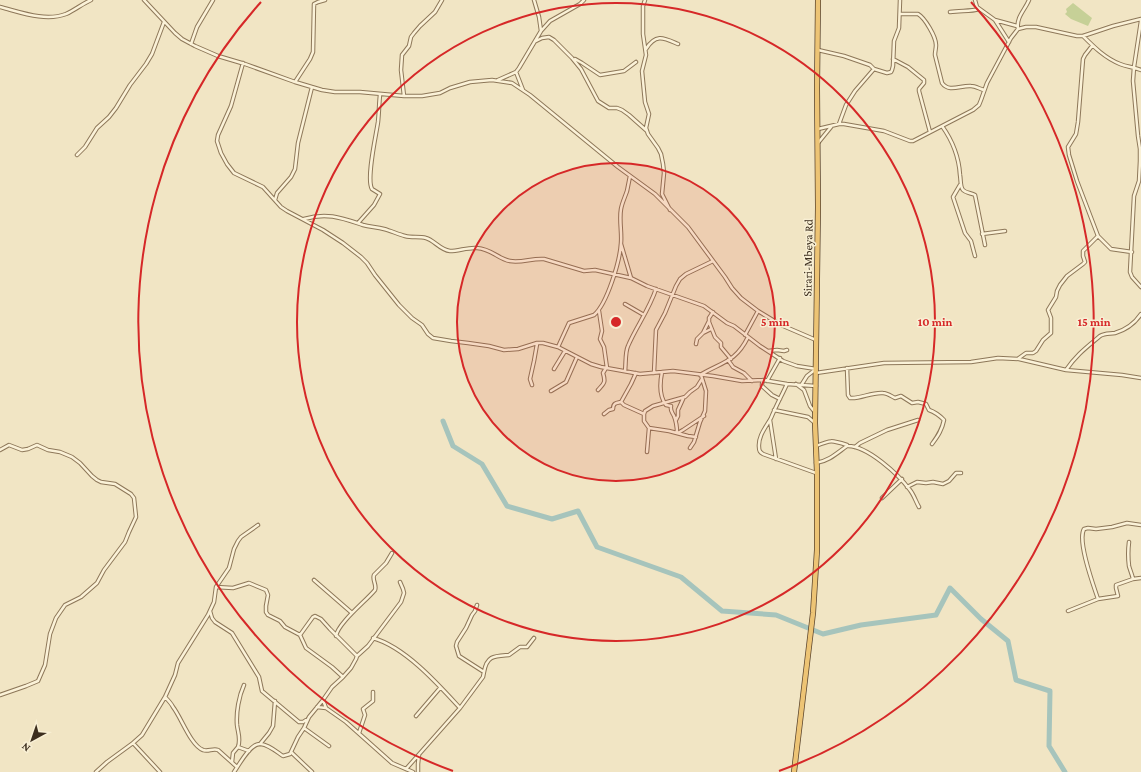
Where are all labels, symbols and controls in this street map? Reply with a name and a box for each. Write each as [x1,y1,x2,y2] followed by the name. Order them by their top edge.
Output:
[800,218,816,297] street label: Sirari-Mbeya Rd
[609,315,623,329] centre of rings
[761,315,789,329] text: 5 min
[918,315,952,329] text: 10 min
[1077,315,1111,329] text: 15 min
[12,720,52,760] north arrow
[18,740,32,755] text: N

